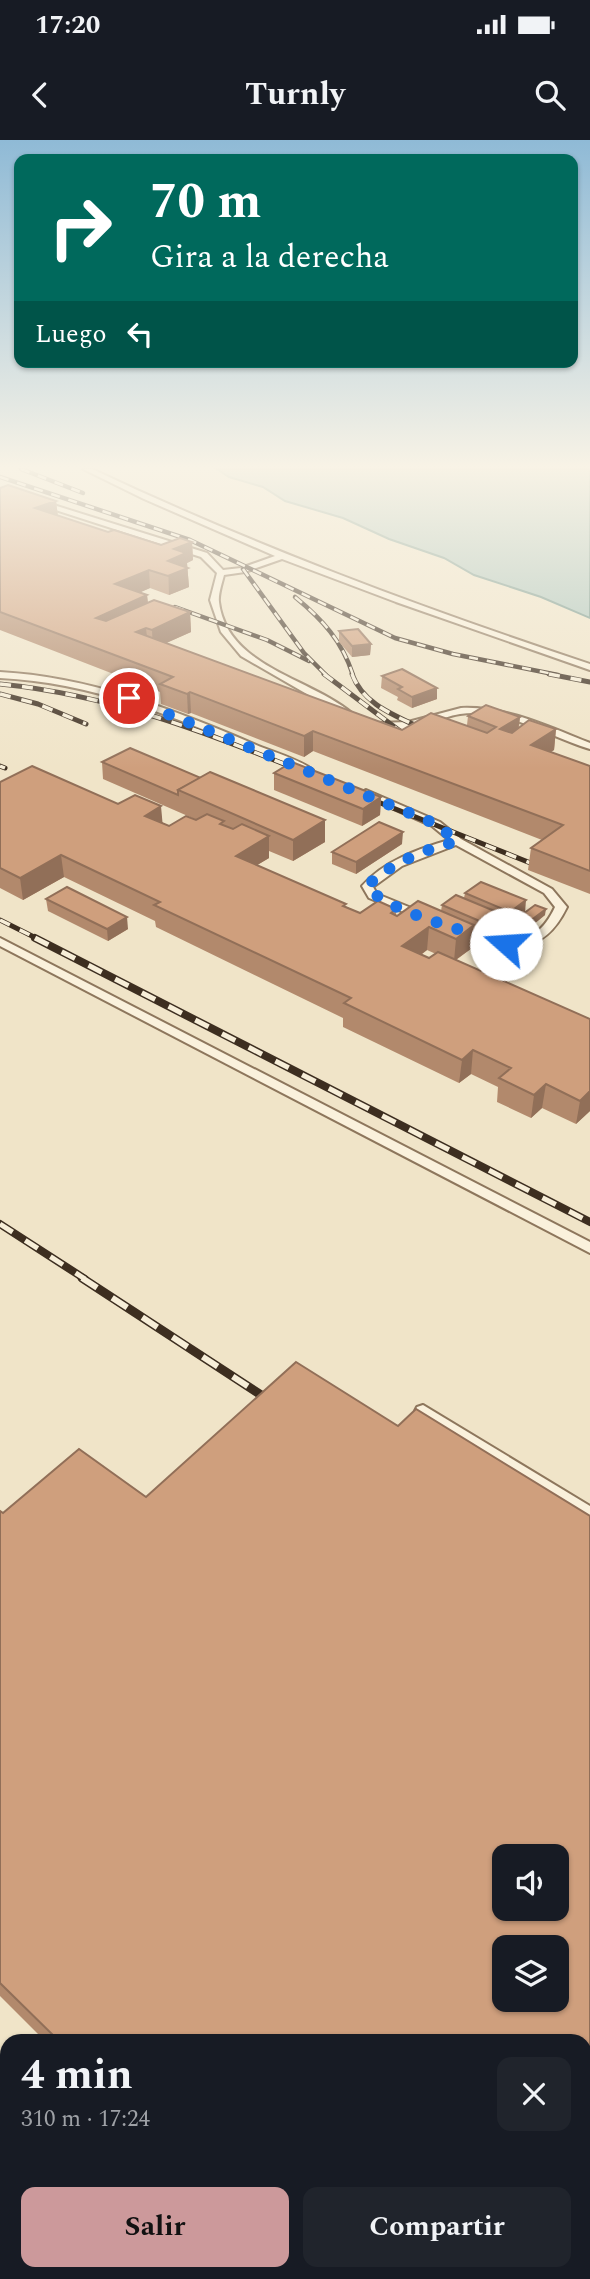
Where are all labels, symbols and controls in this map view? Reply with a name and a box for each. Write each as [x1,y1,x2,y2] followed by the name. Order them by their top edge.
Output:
[35,5,100,45] text: 17:20
[245,70,345,119] text: Turnly
[21,76,59,114] icon: back
[531,76,569,114] icon: search
[150,165,261,240] text: 70 m
[35,182,126,273] icon: right
[150,233,389,282] text: Gira a la derecha
[35,314,107,354] text: Luego
[121,315,159,353] icon: left
[99,668,159,728] pin
[110,679,148,717] icon: arrive
[469,907,543,981] position arrow
[492,1844,569,2012] map controls
[492,1844,569,1921] button: sound
[492,1935,569,2012] button: layers
[21,2044,133,2107] text: 4 min
[497,2057,571,2131] button: close
[21,2102,150,2137] text: 310 m · 17:24
[21,2187,289,2267] button: Salir
[303,2187,571,2267] button: Compartir

